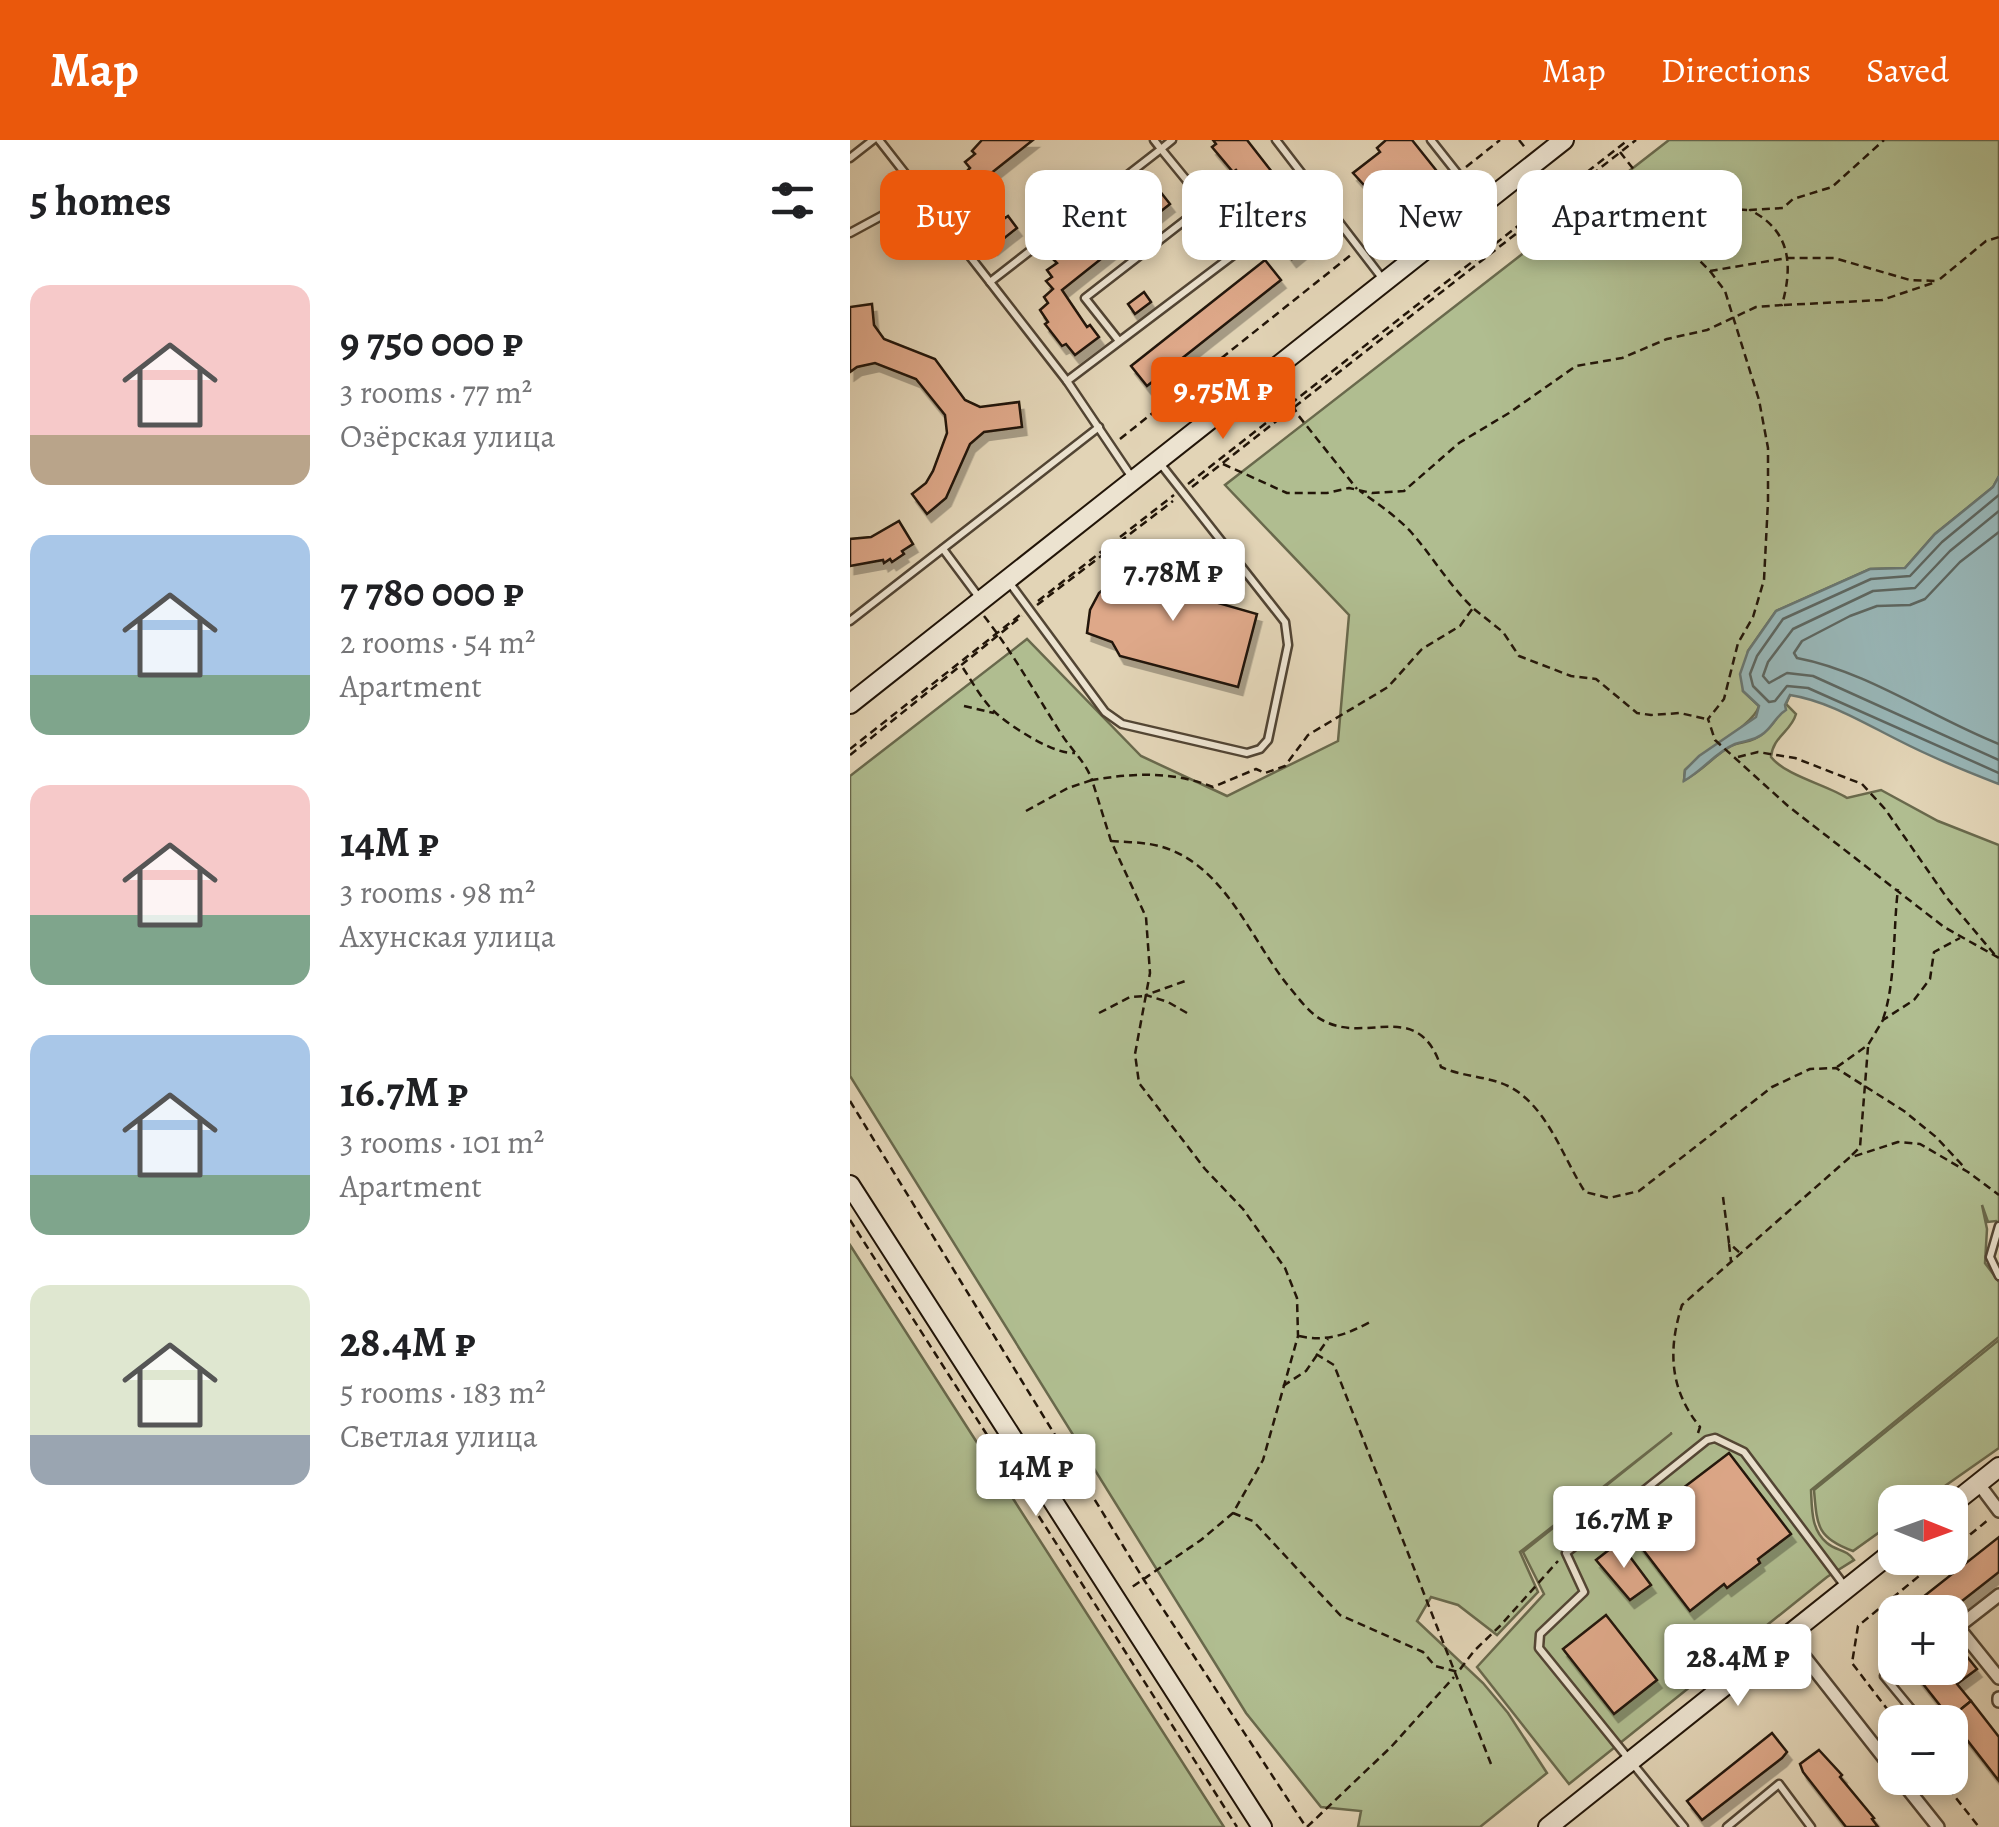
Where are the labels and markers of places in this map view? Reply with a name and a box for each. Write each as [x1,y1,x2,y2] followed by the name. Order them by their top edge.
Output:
[1131,357,1315,442] pin: 9.75M ₽
[1081,539,1265,624] pin: 7.78M ₽
[966,1434,1106,1519] pin: 14M ₽
[1532,1486,1716,1571] pin: 16.7M ₽
[1646,1624,1830,1709] pin: 28.4M ₽

